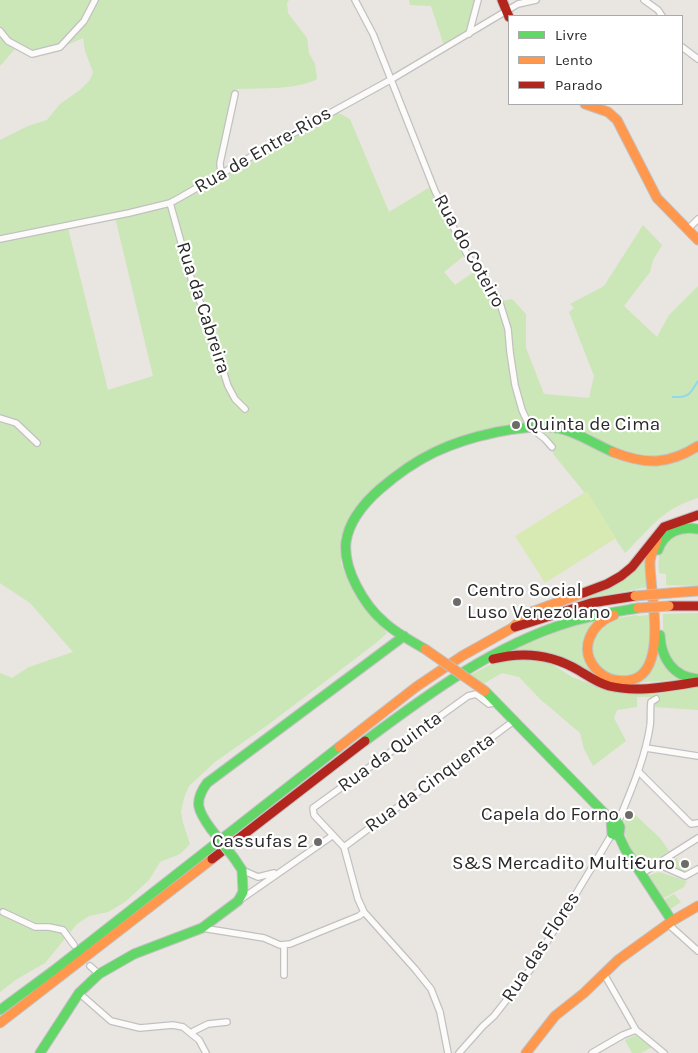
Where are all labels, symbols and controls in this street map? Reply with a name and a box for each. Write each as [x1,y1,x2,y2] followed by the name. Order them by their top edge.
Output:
[508,15,683,105] legend
[555,26,587,44] text: Livre
[555,51,593,69] text: Lento
[555,76,602,94] text: Parado
[191,102,335,198] street label: Rua de Entre-Rios
[428,190,510,312] street label: Rua do Coteiro
[171,239,235,377] street label: Rua da Cabreira
[526,414,660,436] place label: Quinta de Cima
[510,419,522,431] marker: Quinta de Cima
[467,580,610,624] place label: Centro Social Luso Venezolano
[451,596,463,608] marker: Centro Social Luso Venezolano
[334,707,446,797] street label: Rua da Quinta
[361,728,499,838] street label: Rua da Cinquenta
[481,804,619,826] place label: Capela do Forno
[623,809,635,821] marker: Capela do Forno
[212,831,308,853] place label: Cassufas 2
[312,836,324,848] marker: Cassufas 2
[452,853,675,875] place label: S&S Mercadito Multi€uro
[679,858,691,870] marker: S&S Mercadito Multi€uro
[497,888,585,1006] street label: Rua das Flores

